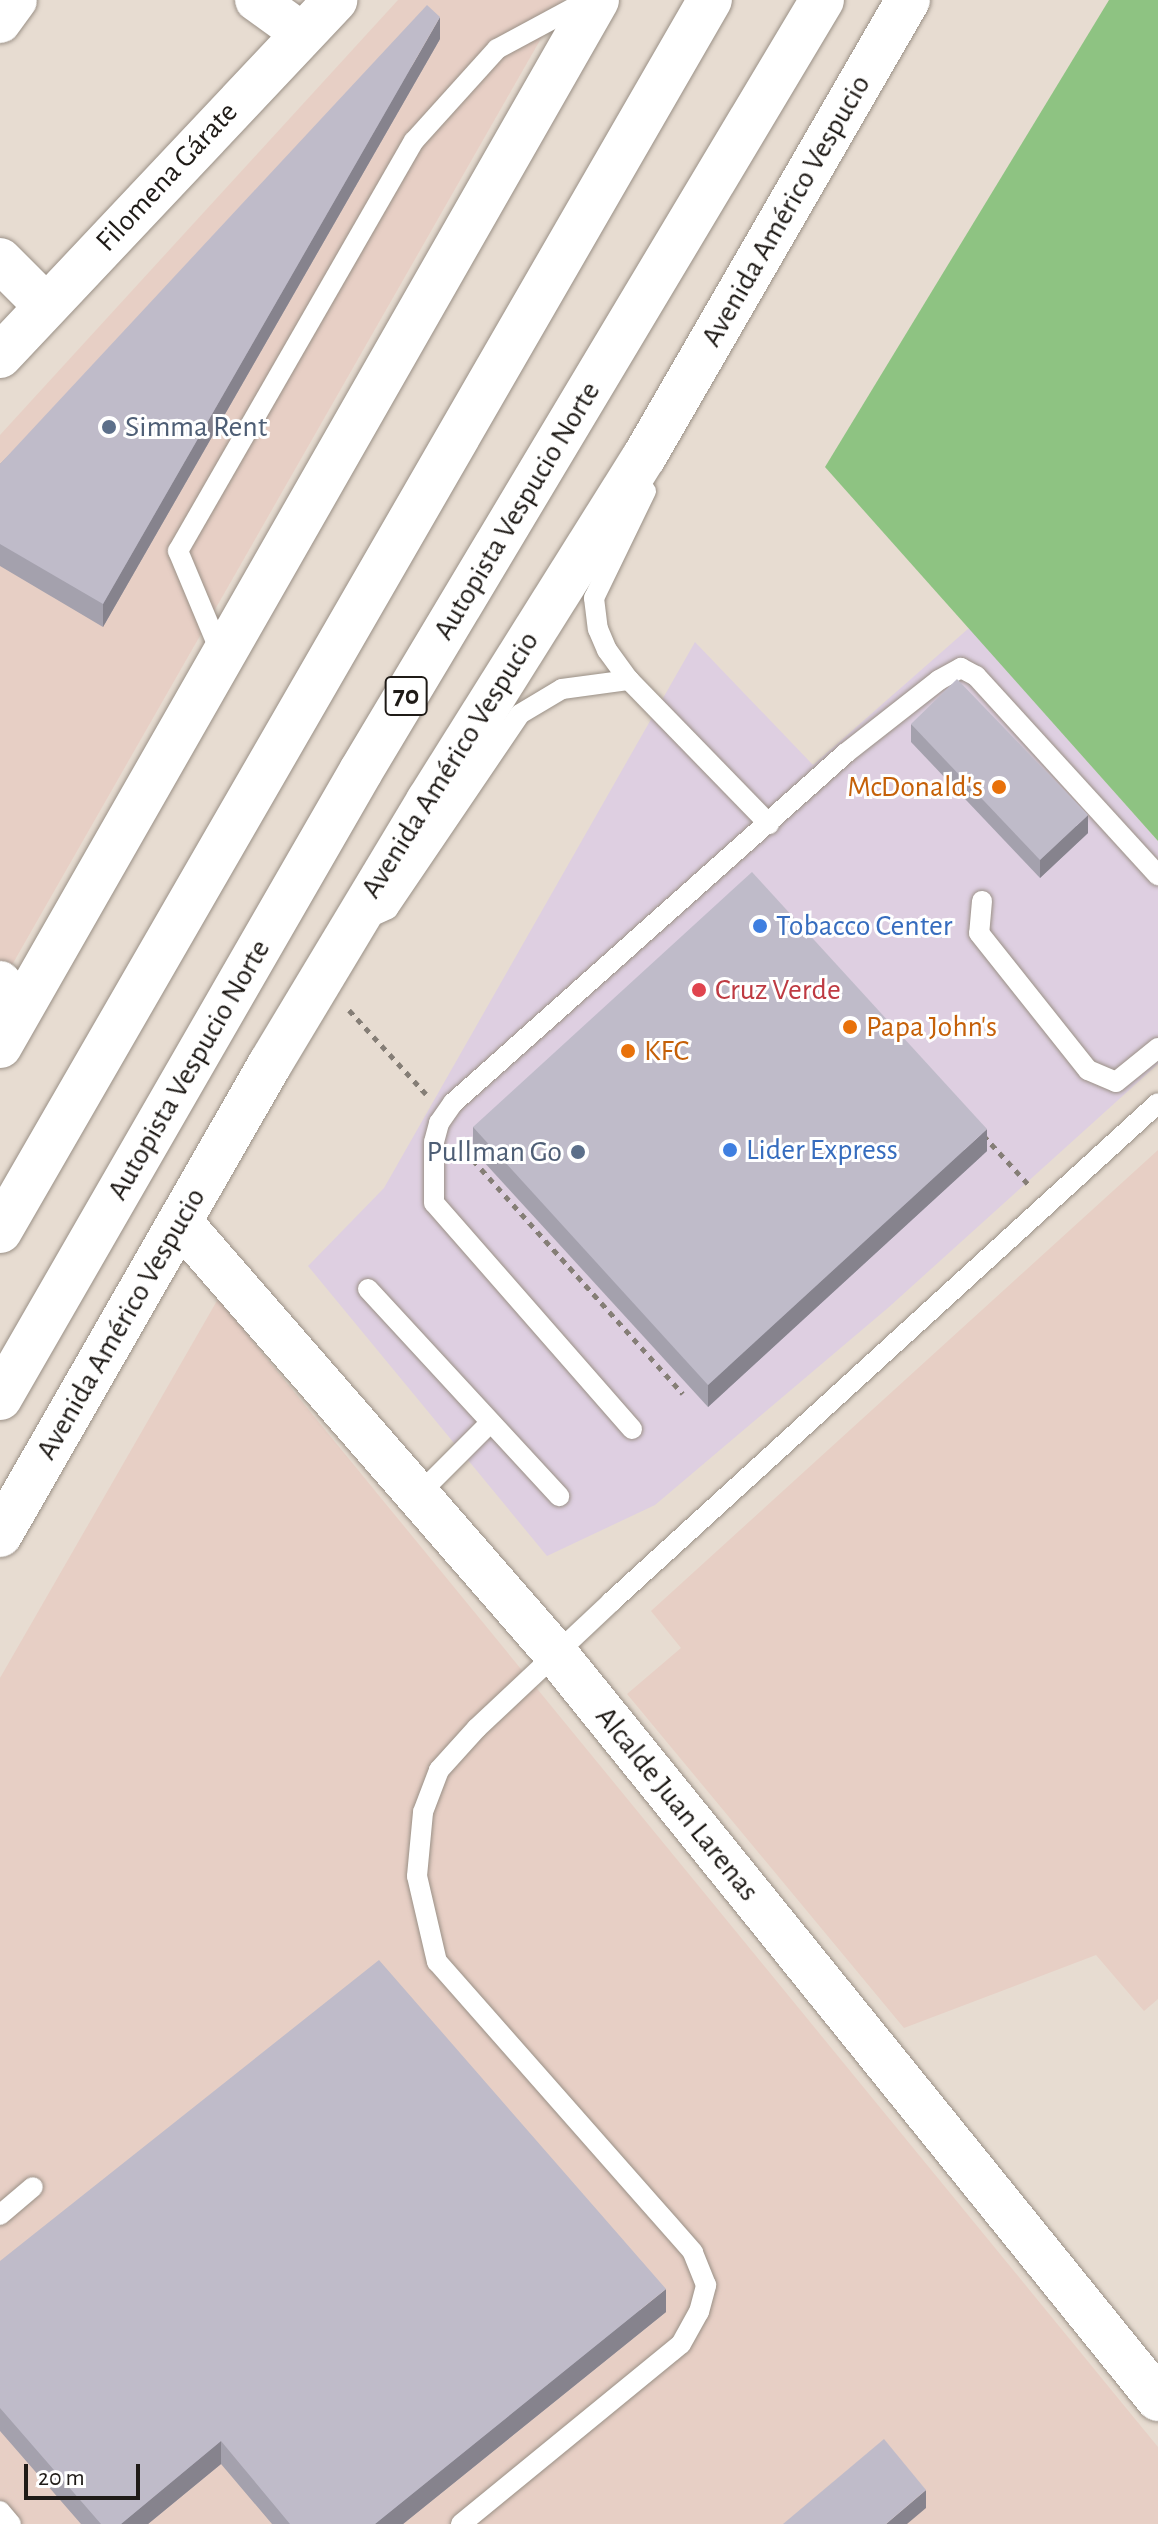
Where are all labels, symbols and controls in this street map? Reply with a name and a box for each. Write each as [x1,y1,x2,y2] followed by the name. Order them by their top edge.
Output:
[694,69,878,353] street label: Avenida Américo Vespucio
[88,95,246,259] street label: Filomena Gárate
[426,376,608,646] street label: Autopista Vespucio Norte
[125,409,267,445] place label: Simma Rent
[100,418,118,436] marker: Simma Rent
[353,625,547,905] street label: Avenida Américo Vespucio
[384,672,428,720] road number: 70
[847,769,983,805] place label: McDonald's
[990,778,1008,796] marker: McDonald's
[776,908,952,944] place label: Tobacco Center
[751,917,769,935] marker: Tobacco Center
[100,933,278,1207] street label: Autopista Vespucio Norte
[715,972,841,1008] place label: Cruz Verde
[690,981,708,999] marker: Cruz Verde
[866,1009,997,1045] place label: Papa John's
[841,1018,859,1036] marker: Papa John's
[644,1033,689,1069] place label: KFC
[619,1042,637,1060] marker: KFC
[746,1132,898,1168] place label: Lider Express
[427,1134,562,1170] place label: Pullman Go
[721,1141,739,1159] marker: Lider Express
[569,1143,587,1161] marker: Pullman Go
[29,1182,213,1466] street label: Avenida Américo Vespucio
[588,1699,766,1909] street label: Alcalde Juan Larenas
[28,2448,144,2498] scale bar
[38,2466,85,2490] text: 20 m

